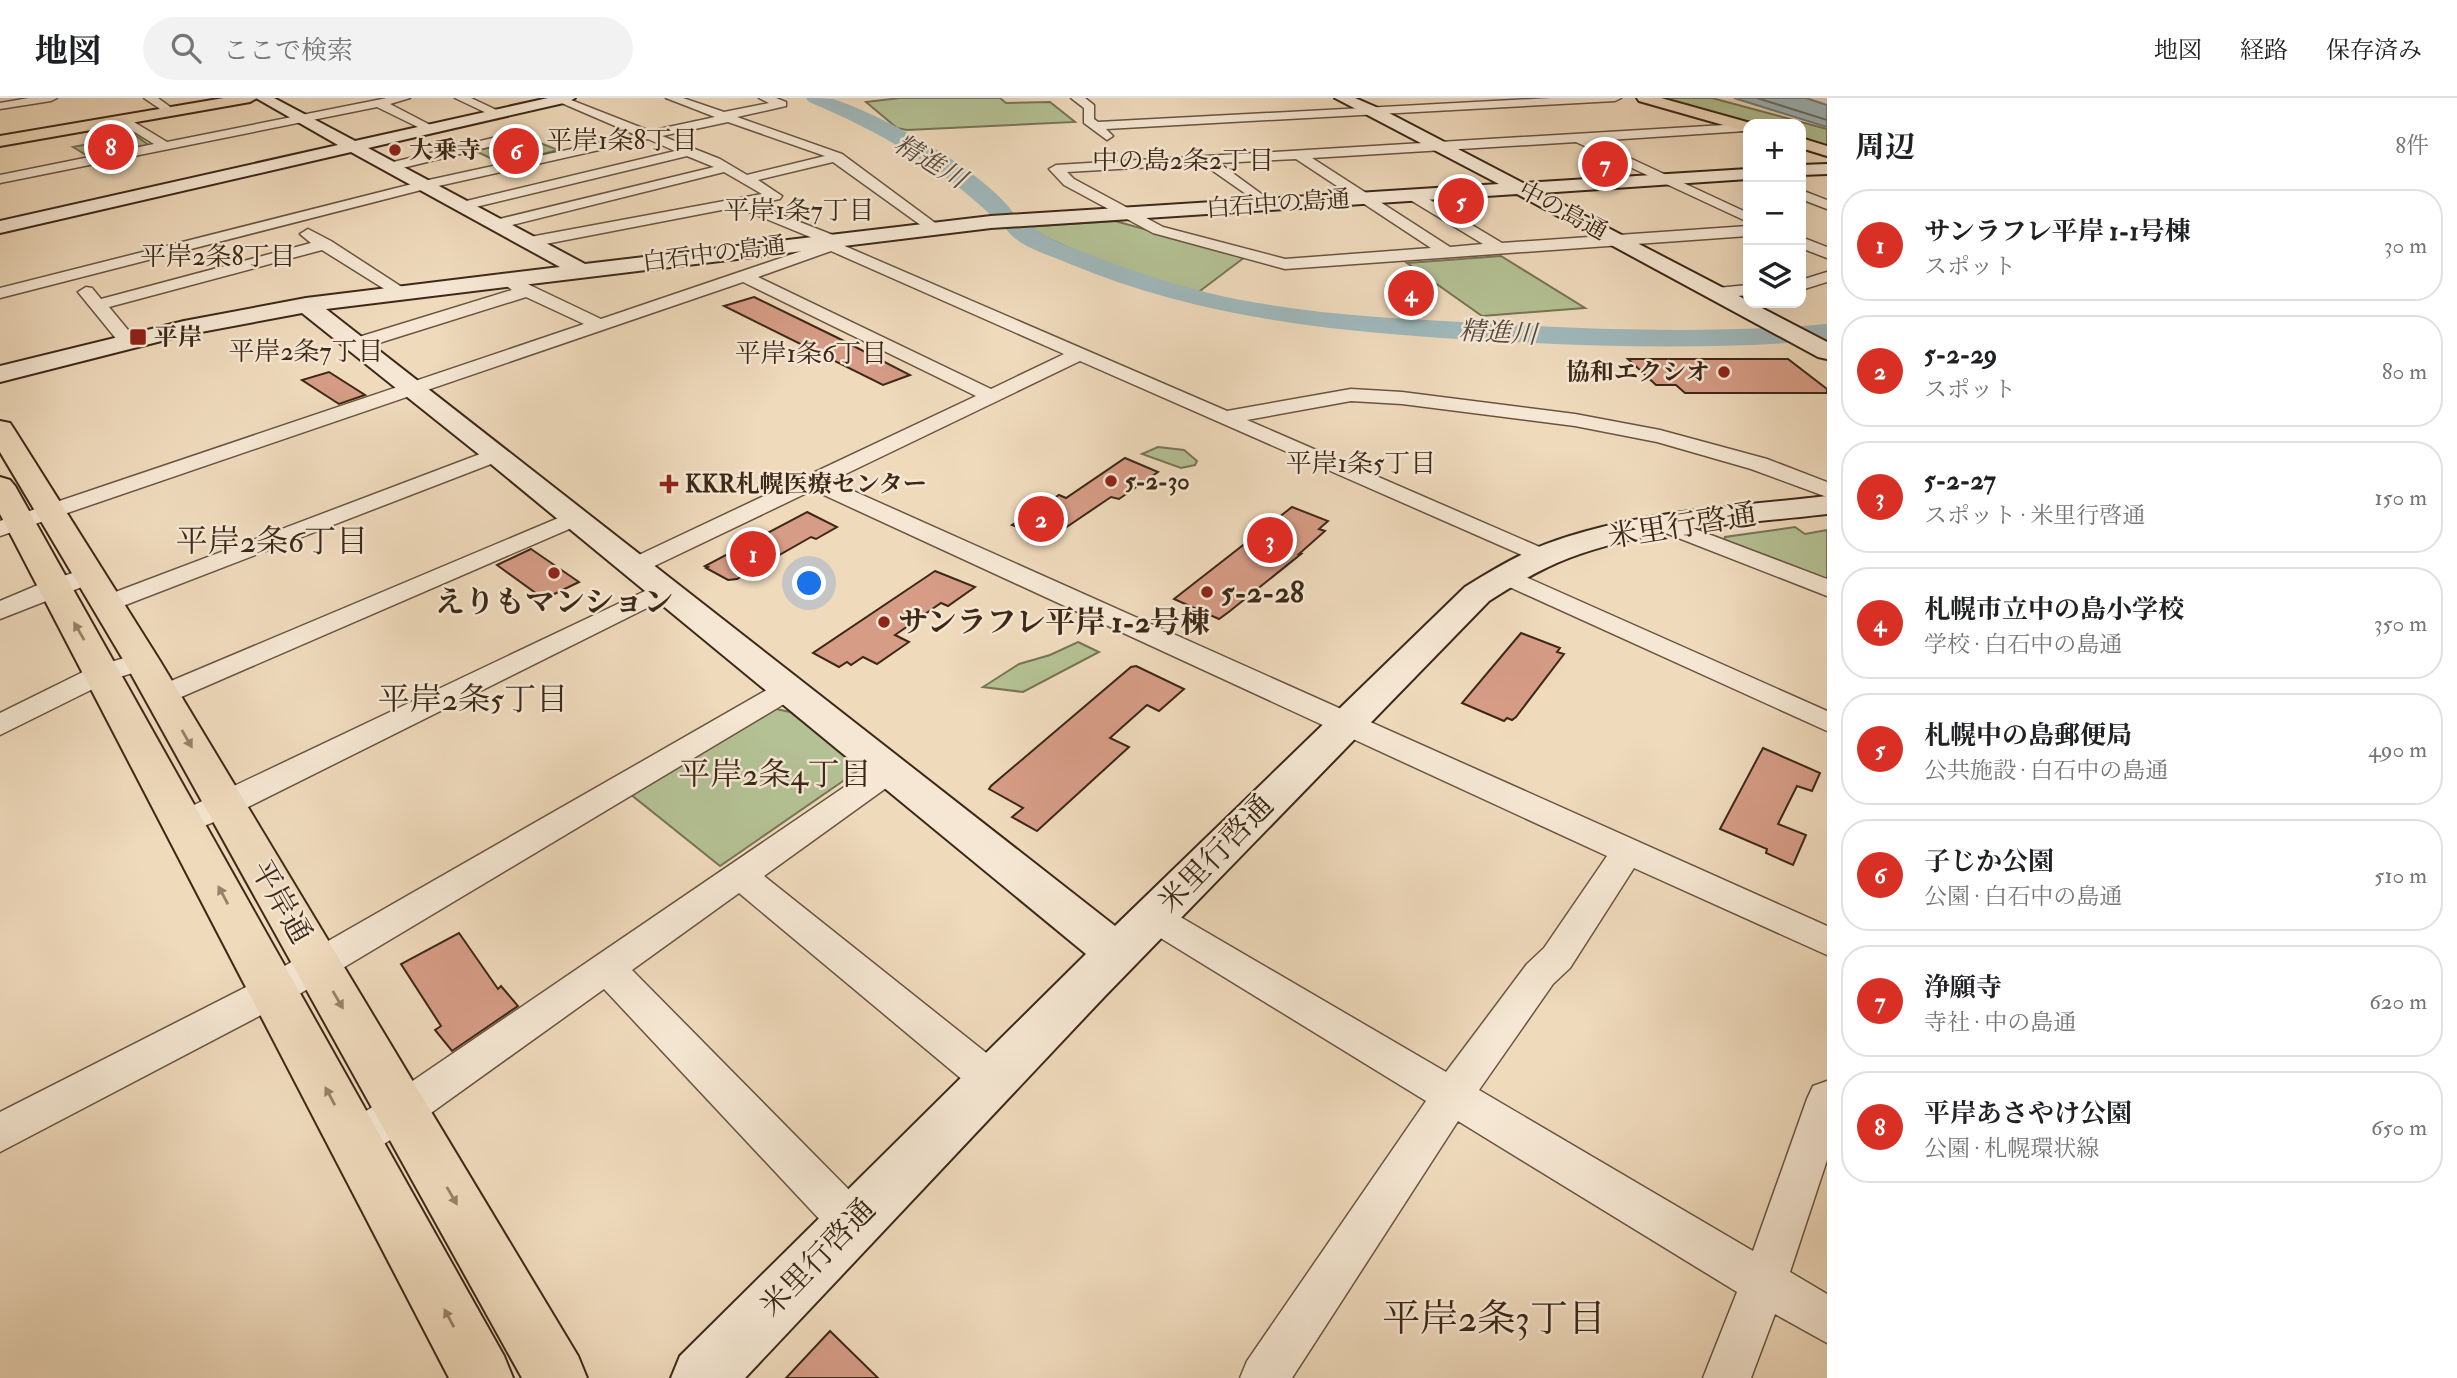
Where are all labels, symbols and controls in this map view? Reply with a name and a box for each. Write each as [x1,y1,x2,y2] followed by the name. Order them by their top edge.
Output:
[143,17,633,80] search box
[167,29,205,67] icon: search
[35,31,101,72] text: 地図
[223,35,353,67] text: ここで検索
[2154,35,2202,66] text: 地図
[2240,35,2288,66] text: 経路
[2326,35,2422,66] text: 保存済み
[1743,119,1806,308] map controls
[1743,119,1806,182] button: +
[88,121,134,173] pin: 8
[493,125,539,177] pin: 6
[546,125,698,157] district label: 平岸1条8丁目
[888,128,974,197] water label: 精進川
[1855,129,1915,166] text: 周辺
[2395,131,2429,160] text: 8件
[409,135,481,166] place label: 大乗寺
[1582,138,1628,190] pin: 7
[387,142,403,158] marker: 大乗寺
[1092,145,1274,177] district label: 中の島2条2丁目
[1438,175,1484,227] pin: 5
[1513,175,1613,247] street label: 中の島通
[1743,182,1806,245] button: −
[1205,184,1351,224] street label: 白石中の島通
[723,195,875,227] district label: 平岸1条7丁目
[1924,216,2191,248] text: サンラフレ平岸 1-1号棟
[641,230,787,278] street label: 白石中の島通
[1876,231,1884,260] text: 1
[2384,231,2427,260] text: 30 m
[140,241,296,273] district label: 平岸2条8丁目
[1743,245,1806,308] button: layers
[1924,252,2016,281] text: スポット
[1388,267,1434,319] pin: 4
[1458,315,1541,351] water label: 精進川
[154,322,202,353] place label: 平岸
[128,327,148,347] marker: 平岸
[228,336,384,368] district label: 平岸2条7丁目
[735,338,887,370] district label: 平岸1条6丁目
[1924,339,1997,371] text: 5-2-29
[1566,357,1710,388] place label: 協和エクシオ
[1874,357,1886,386] text: 2
[2382,357,2427,386] text: 80 m
[1716,364,1732,380] marker: 協和エクシオ
[1924,375,2016,404] text: スポット
[1286,448,1436,480] district label: 平岸1条5丁目
[1924,465,1996,497] text: 5-2-27
[1125,466,1190,497] place label: 5-2-30
[685,469,927,500] place label: KKR札幌医療センター
[1103,473,1119,489] marker: 5-2-30
[659,474,679,494] marker: KKR札幌医療センター
[1876,483,1884,512] text: 3
[2374,483,2427,512] text: 150 m
[1018,493,1064,545] pin: 2
[1605,496,1759,556] street label: 米里行啓通
[1924,501,2145,530] text: スポット · 米里行啓通
[1247,514,1293,566] pin: 3
[176,522,368,562] district label: 平岸2条6丁目
[730,528,776,580] pin: 1
[546,565,562,581] marker: えりもマンション
[792,566,826,600] your location
[1221,574,1304,611] place label: 5-2-28
[435,584,673,621] place label: えりもマンション
[1199,584,1215,600] marker: 5-2-28
[1924,594,2184,626] text: 札幌市立中の島小学校
[898,604,1210,641] place label: サンラフレ平岸 1-2号棟
[1874,609,1886,638] text: 4
[2374,609,2427,638] text: 350 m
[876,614,892,630] marker: サンラフレ平岸 1-2号棟
[73,621,85,641] one-way arrow
[1924,630,2122,659] text: 学校 · 白石中の島通
[378,680,568,720] district label: 平岸2条5丁目
[1924,720,2132,752] text: 札幌中の島郵便局
[181,730,193,749] one-way arrow
[1875,735,1885,764] text: 5
[2368,735,2427,764] text: 490 m
[678,755,872,795] district label: 平岸2条4丁目
[1924,756,2168,785] text: 公共施設 · 白石中の島通
[1151,787,1281,921] street label: 米里行啓通
[1924,846,2054,878] text: 子じか公園
[242,854,320,950] street label: 平岸通
[1874,861,1886,890] text: 6
[2374,861,2427,890] text: 510 m
[1924,882,2122,911] text: 公園 · 白石中の島通
[217,886,229,905] one-way arrow
[1924,972,2002,1004] text: 浄願寺
[1875,987,1885,1016] text: 7
[2369,987,2427,1016] text: 620 m
[332,990,345,1009] one-way arrow
[1924,1008,2076,1037] text: 寺社 · 中の島通
[324,1086,336,1106] one-way arrow
[1924,1098,2132,1130] text: 平岸あさやけ公園
[1875,1113,1885,1142] text: 8
[2371,1113,2427,1142] text: 650 m
[1924,1134,2099,1163] text: 公園 · 札幌環状線
[446,1187,458,1206] one-way arrow
[753,1191,883,1325] street label: 米里行啓通
[1382,1295,1606,1343] district label: 平岸2条3丁目
[444,1308,455,1328] one-way arrow

